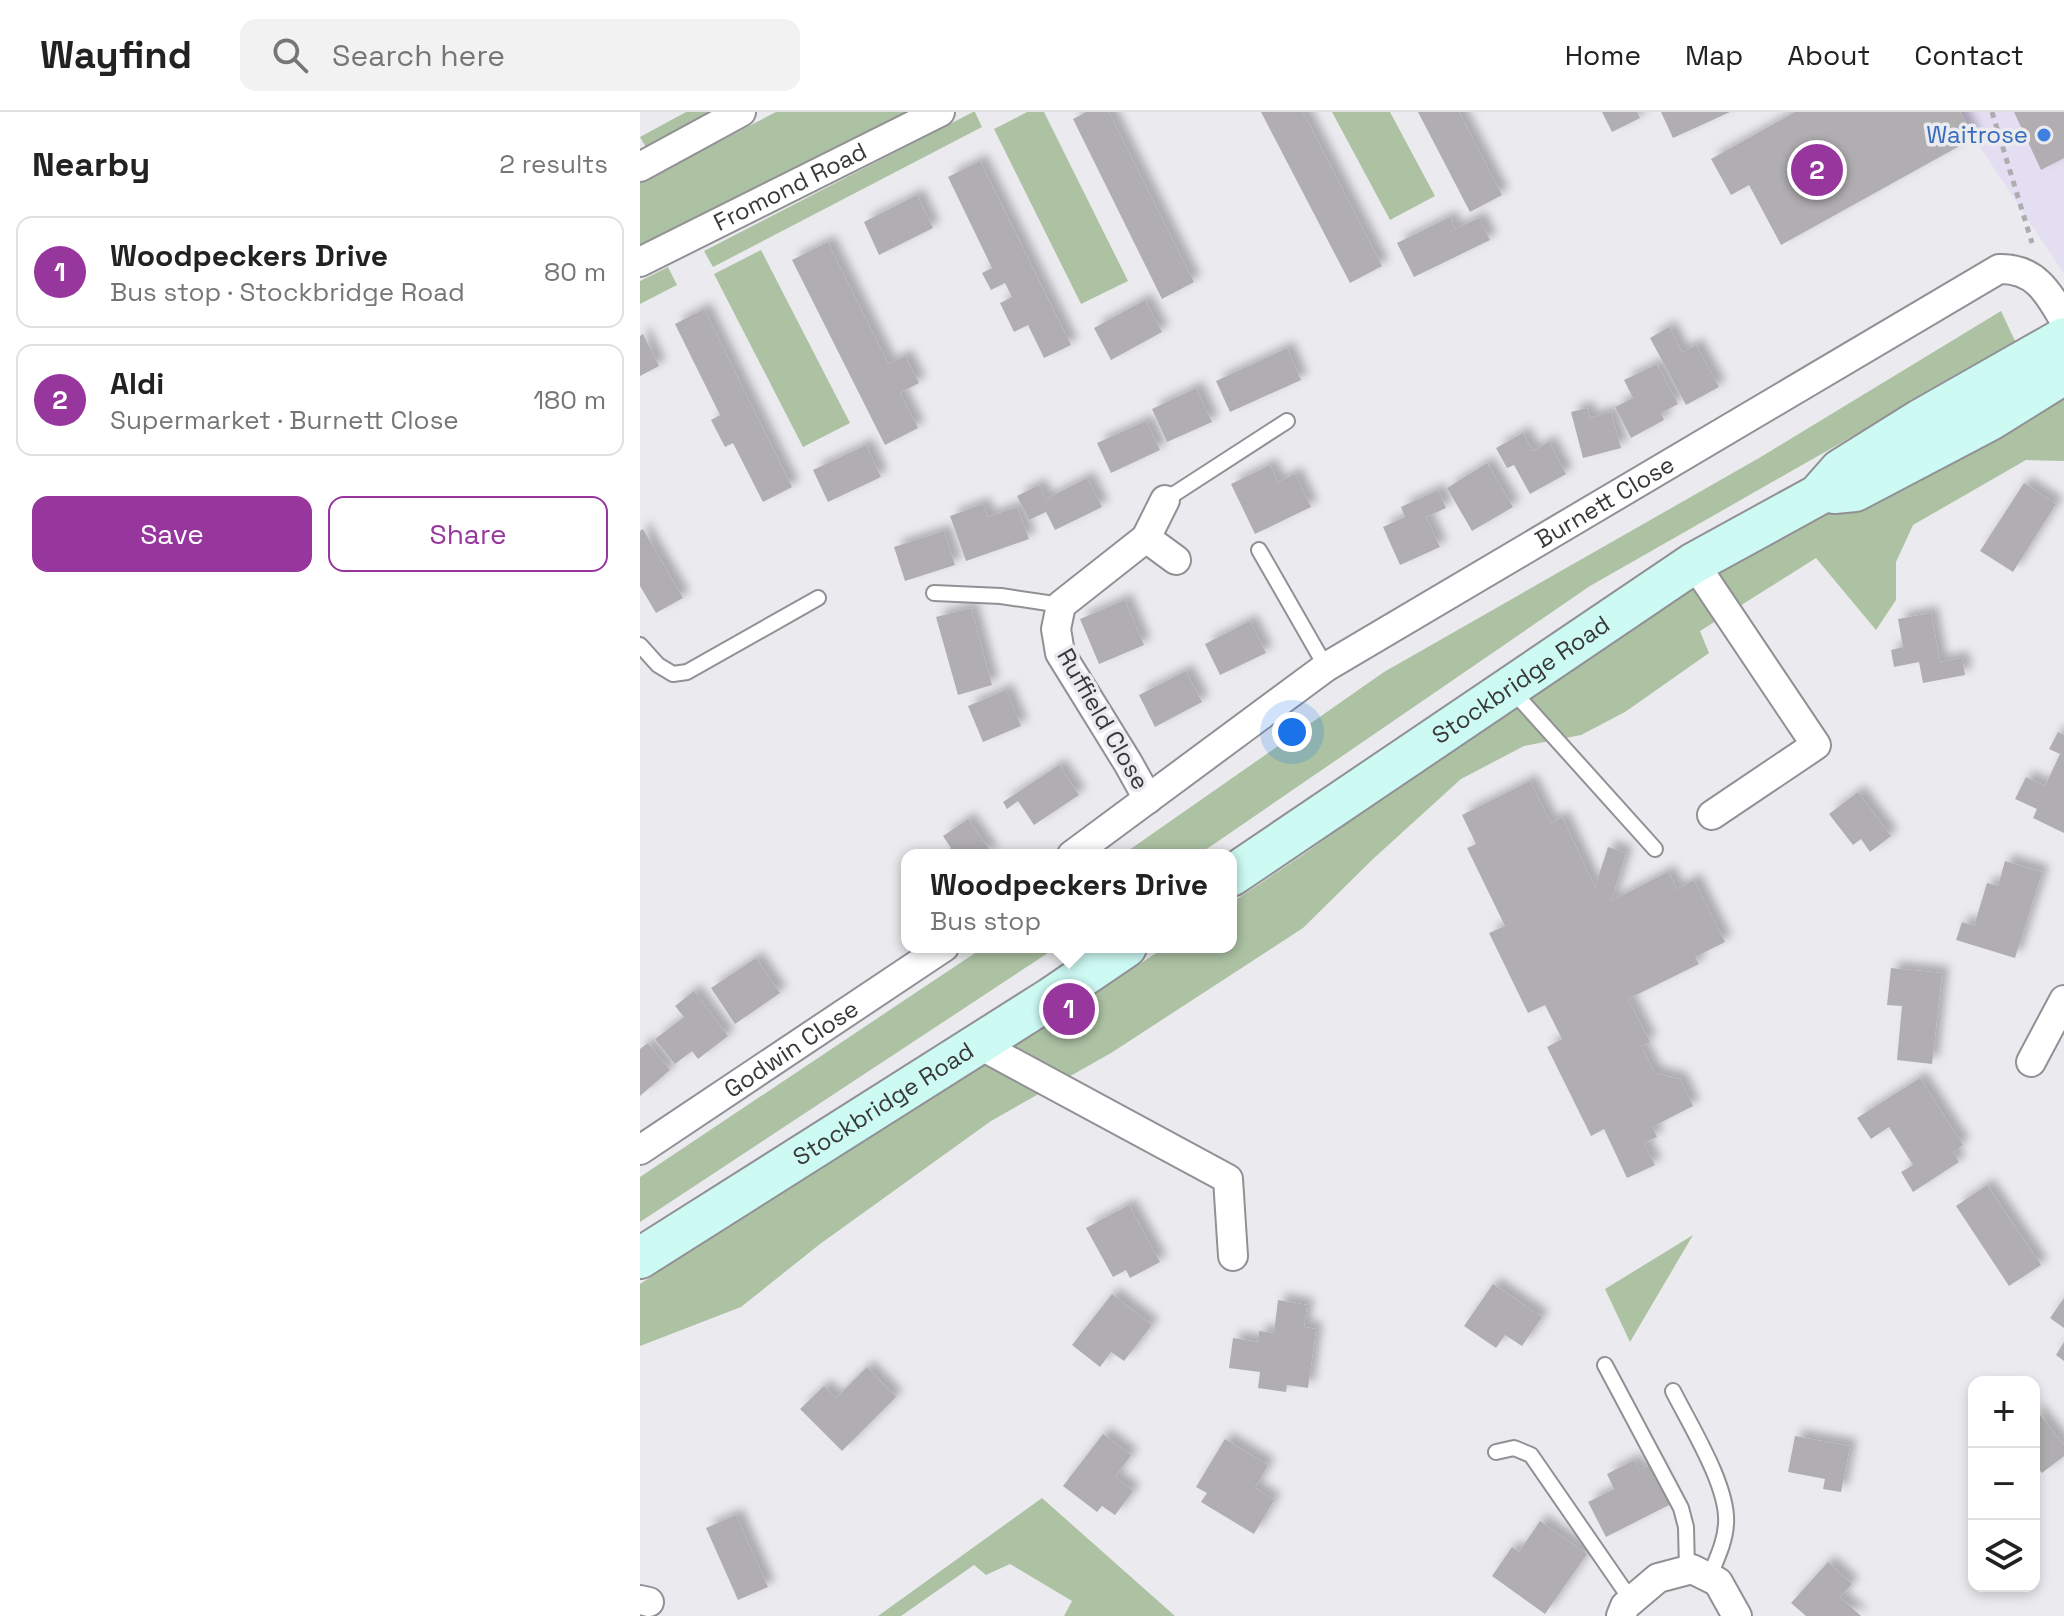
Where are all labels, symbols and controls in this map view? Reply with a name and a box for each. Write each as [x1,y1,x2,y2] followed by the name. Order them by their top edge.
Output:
[240,19,800,91] search box
[40,31,192,79] text: Wayfind
[268,33,312,77] icon: search
[332,36,505,75] text: Search here
[1565,37,1641,73] text: Home
[1685,37,1743,73] text: Map
[1787,37,1870,73] text: About
[1914,37,2024,73] text: Contact
[1926,119,2028,150] place label: Waitrose
[2035,126,2053,144] marker: Waitrose
[708,135,872,238] street label: Fromond Road
[1791,140,1843,200] pin: 2
[32,143,150,186] text: Nearby
[499,147,608,181] text: 2 results
[110,236,388,275] text: Woodpeckers Drive
[54,255,66,289] text: 1
[544,255,606,289] text: 80 m
[110,275,465,309] text: Bus stop · Stockbridge Road
[110,364,164,403] text: Aldi
[52,383,68,417] text: 2
[533,383,606,417] text: 180 m
[110,403,459,437] text: Supermarket · Burnett Close
[1529,448,1680,555] street label: Burnett Close
[32,496,312,572] button: Save
[328,496,608,572] button: Share
[1426,608,1616,751] street label: Stockbridge Road
[1050,643,1156,795] street label: Ruffield Close
[1272,712,1312,752] your location
[901,849,1237,953] popup
[930,865,1208,904] text: Woodpeckers Drive
[930,904,1041,938] text: Bus stop
[1043,979,1095,1039] pin: 1
[718,993,864,1104] street label: Godwin Close
[787,1035,979,1172] street label: Stockbridge Road
[1968,1376,2040,1592] map controls
[1968,1376,2040,1448] button: +
[1968,1448,2040,1520] button: −
[1968,1520,2040,1592] button: layers

